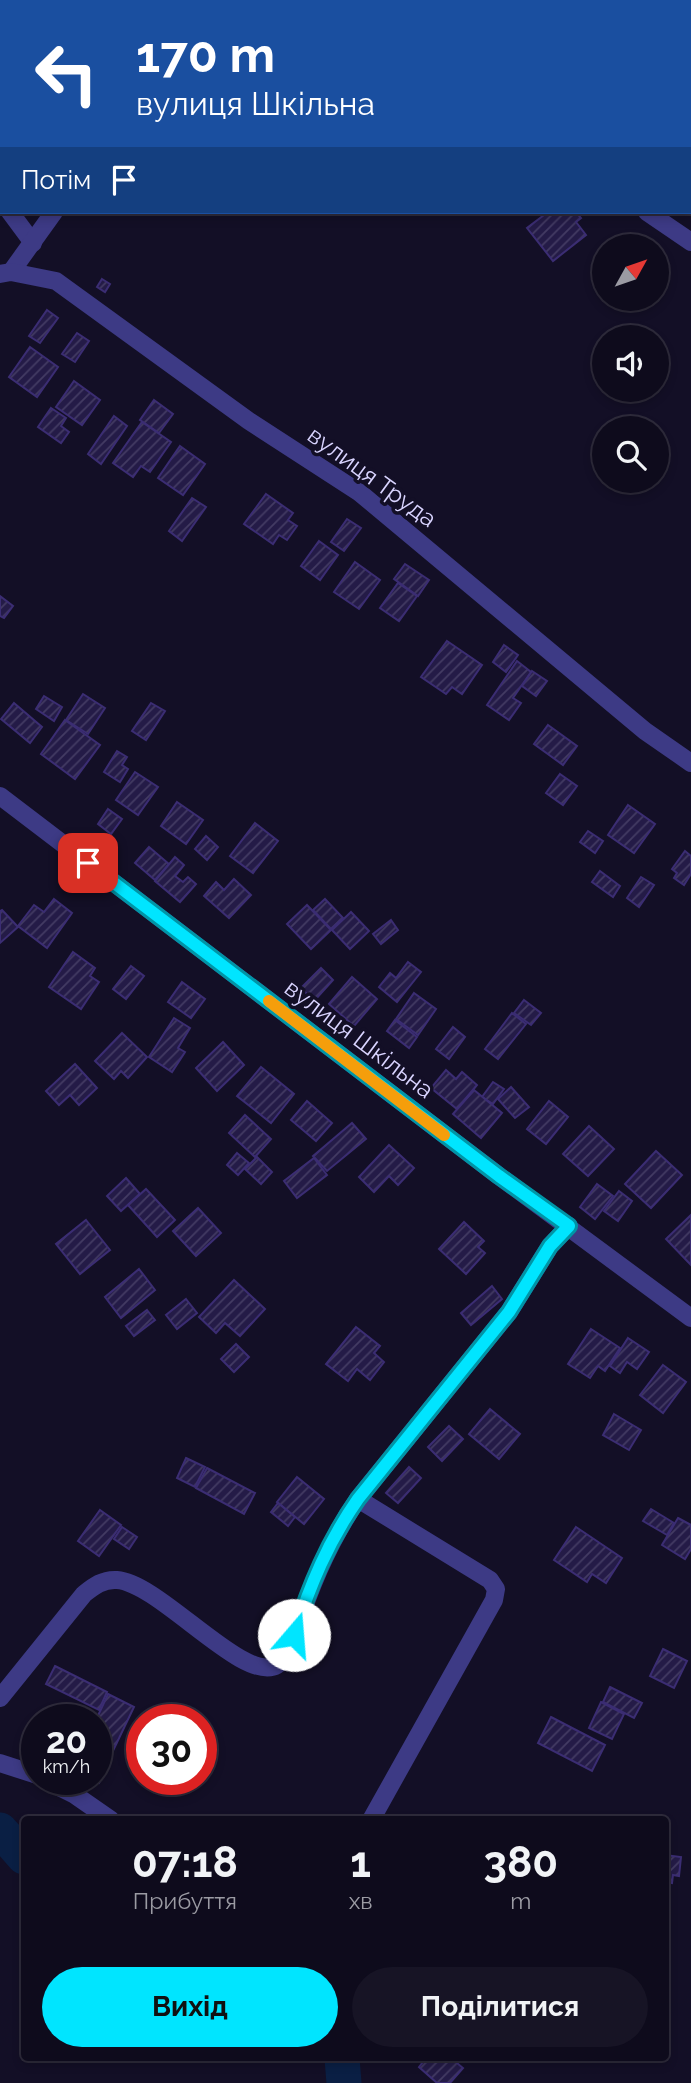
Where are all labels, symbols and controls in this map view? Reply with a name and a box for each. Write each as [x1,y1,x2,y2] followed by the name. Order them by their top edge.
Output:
[136,26,275,83] text: 170 m
[21,28,112,119] icon: left
[136,85,375,122] text: вулиця Шкільна
[105,161,143,199] icon: arrive
[21,165,91,195] text: Потім
[592,234,668,312] north arrow
[592,234,669,493] map controls
[592,325,669,402] button: sound
[592,416,669,493] button: search
[302,420,442,533] street label: вулиця Труда
[58,833,118,893] pin
[69,844,107,882] icon: arrive
[279,973,440,1104] street label: вулиця Шкільна
[257,1598,331,1672] position arrow
[126,1704,217,1795] speed limit sign: 30
[46,1720,87,1761] text: 20
[43,1756,90,1777] text: km/h
[132,1838,238,1887] text: 07:18
[350,1838,371,1887] text: 1
[483,1838,558,1887] text: 380
[133,1887,237,1914] text: Прибуття
[349,1887,373,1914] text: хв
[510,1887,531,1914] text: m
[42,1967,338,2047] button: Вихід
[352,1967,648,2047] button: Поділитися

